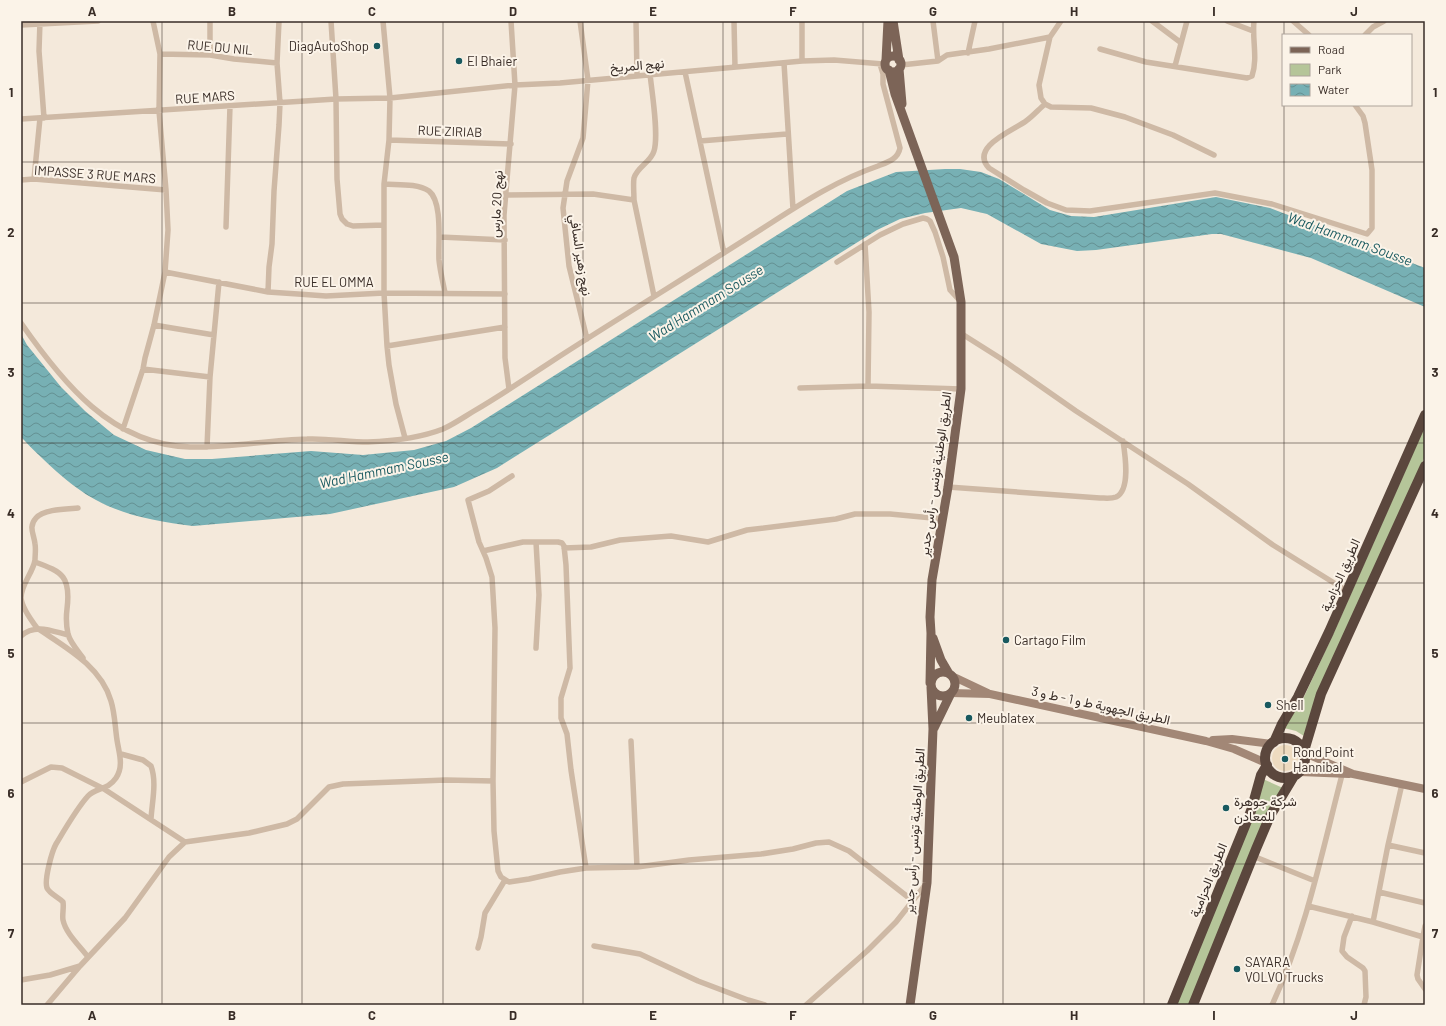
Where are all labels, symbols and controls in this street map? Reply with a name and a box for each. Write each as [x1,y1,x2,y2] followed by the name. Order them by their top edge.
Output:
[88,3,97,19] text: A
[228,3,236,19] text: B
[368,3,376,19] text: C
[509,3,517,19] text: D
[649,3,657,19] text: E
[789,3,797,19] text: F
[929,3,937,19] text: G
[1070,3,1078,19] text: H
[1212,3,1216,19] text: I
[1350,3,1358,19] text: J
[1282,34,1412,106] legend
[187,36,253,58] street label: RUE DU NIL
[289,38,369,54] place label: DiagAutoShop
[372,41,382,51] marker: DiagAutoShop
[1318,42,1345,56] text: Road
[467,53,518,69] place label: El Bhaier
[609,55,665,77] street label: نهج المريخ
[454,56,464,66] marker: El Bhaier
[1318,62,1342,76] text: Park
[1318,82,1350,96] text: Water
[9,84,13,100] text: 1
[1433,84,1437,100] text: 1
[175,87,235,107] street label: RUE MARS
[417,122,483,140] street label: RUE ZIRIAB
[34,162,156,186] street label: IMPASSE 3 RUE MARS
[486,169,508,238] street label: نهج 20 مارس
[1285,208,1415,269] water label: Wad Hammam Sousse
[564,213,595,298] street label: نهج زهير السافي
[7,224,15,240] text: 2
[1431,224,1439,240] text: 2
[645,260,766,345] water label: Wad Hammam Sousse
[294,274,374,290] street label: RUE EL OMMA
[7,364,15,380] text: 3
[1431,364,1439,380] text: 3
[915,391,955,559] street label: الطريق الوطنية تونس - رأس جدير
[318,448,450,492] water label: Wad Hammam Sousse
[7,505,15,521] text: 4
[1431,505,1439,521] text: 4
[1317,536,1364,614] street label: الطريق الحزامية
[1014,632,1086,648] place label: Cartago Film
[1001,635,1011,645] marker: Cartago Film
[7,645,15,661] text: 5
[1431,645,1439,661] text: 5
[1030,682,1172,728] street label: الطريق الجهوية ط و 1 - ط و 3
[1276,697,1303,713] place label: Shell
[1263,700,1273,710] marker: Shell
[977,710,1034,726] place label: Meublatex
[964,713,974,723] marker: Meublatex
[1293,744,1354,775] place label: Rond Point Hannibal
[900,748,929,916] street label: الطريق الوطنية تونس - رأس جدير
[1280,754,1290,764] marker: Rond Point Hannibal
[8,785,15,801] text: 6
[1432,785,1439,801] text: 6
[1234,793,1297,825] place label: شركة جوهرة للمعادن
[1221,803,1231,813] marker: شركة جوهرة للمعادن
[1186,841,1231,920] street label: الطريق الحزامية
[8,925,15,941] text: 7
[1432,925,1439,941] text: 7
[1245,954,1323,985] place label: SAYARA VOLVO Trucks
[1232,964,1242,974] marker: SAYARA VOLVO Trucks
[88,1007,97,1023] text: A
[228,1007,236,1023] text: B
[368,1007,376,1023] text: C
[509,1007,517,1023] text: D
[649,1007,657,1023] text: E
[789,1007,797,1023] text: F
[929,1007,937,1023] text: G
[1070,1007,1078,1023] text: H
[1212,1007,1216,1023] text: I
[1350,1007,1358,1023] text: J

